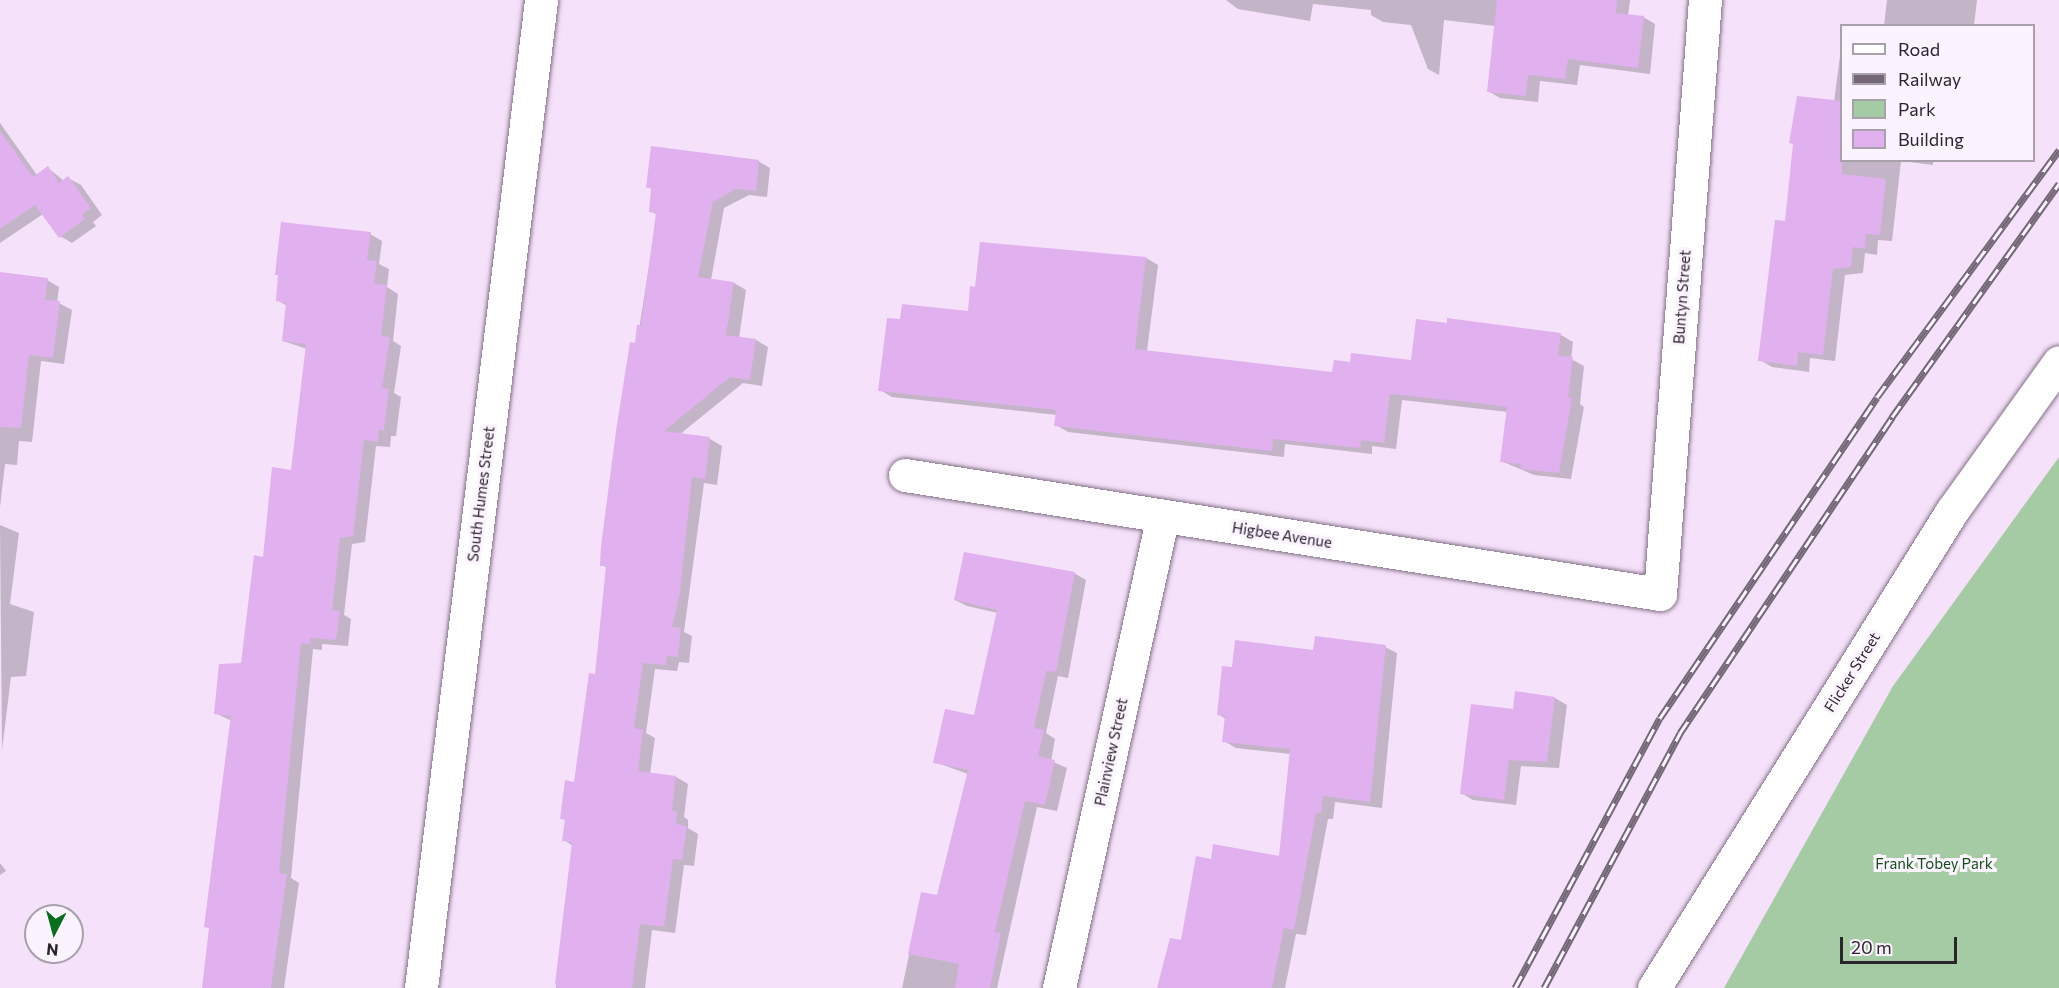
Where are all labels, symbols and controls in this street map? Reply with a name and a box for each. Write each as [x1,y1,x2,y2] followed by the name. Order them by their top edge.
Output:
[1840,24,2035,162] legend
[1898,38,1940,60] text: Road
[1898,68,1961,90] text: Railway
[1898,98,1936,120] text: Park
[1898,128,1964,150] text: Building
[1670,249,1694,345] street label: Buntyn Street
[464,425,498,563] street label: South Humes Street
[1231,518,1333,552] street label: Higbee Avenue
[1820,629,1884,715] street label: Flicker Street
[1091,696,1131,808] street label: Plainview Street
[1875,855,1993,873] park label: Frank Tobey Park
[24,904,84,964] north arrow
[1843,925,1960,963] scale bar
[1851,936,1892,958] text: 20 m
[45,940,59,960] text: N

